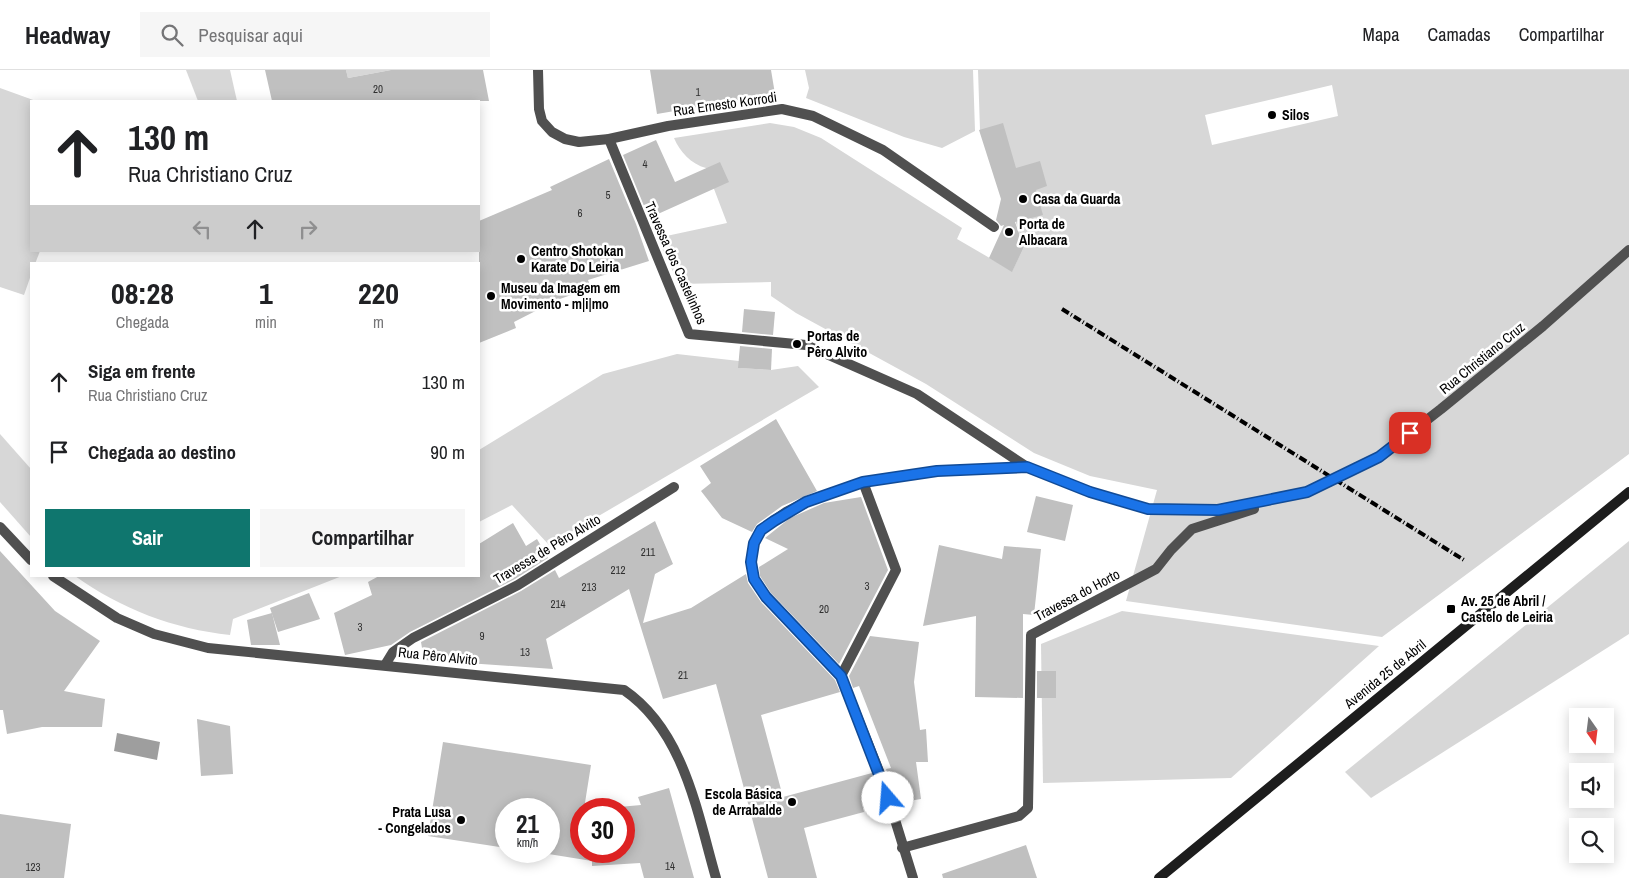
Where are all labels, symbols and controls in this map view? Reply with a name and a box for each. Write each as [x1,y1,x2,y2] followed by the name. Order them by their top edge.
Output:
[140,12,490,57] search box
[25,19,110,51] text: Headway
[158,21,186,49] icon: search
[198,22,303,48] text: Pesquisar aqui
[1363,22,1400,47] text: Mapa
[1428,22,1491,47] text: Camadas
[1519,22,1604,47] text: Compartilhar
[373,82,383,96] house number: 20
[695,85,701,99] house number: 1
[672,88,778,120] street label: Rua Ernesto Korrodi
[1282,106,1309,124] place label: Silos
[1266,109,1278,121] marker: Silos
[128,114,209,161] text: 130 m
[45,120,110,185] icon: ahead
[642,157,648,171] house number: 4
[128,159,292,189] text: Rua Christiano Cruz
[605,188,611,202] house number: 5
[1033,190,1121,208] place label: Casa da Guarda
[1017,193,1029,205] marker: Casa da Guarda
[641,199,711,327] street label: Travessa dos Castelinhos
[577,206,583,220] house number: 6
[188,215,216,243] icon: left
[241,215,269,243] icon: ahead
[294,215,322,243] icon: right
[1019,215,1068,249] place label: Porta de Albacara
[1003,226,1015,238] marker: Porta de Albacara
[531,242,623,276] place label: Centro Shotokan Karate Do Leiria
[515,253,527,265] marker: Centro Shotokan Karate Do Leiria
[111,273,174,313] text: 08:28
[259,273,273,313] text: 1
[358,273,399,313] text: 220
[501,279,620,313] place label: Museu da Imagem em Movimento - m|i|mo
[485,290,497,302] marker: Museu da Imagem em Movimento - m|i|mo
[116,311,169,333] text: Chegada
[255,311,277,333] text: min
[373,311,384,333] text: m
[1436,318,1529,398] street label: Rua Christiano Cruz
[807,327,867,361] place label: Portas de Pêro Alvito
[791,338,803,350] marker: Portas de Pêro Alvito
[88,358,195,384] text: Siga em frente
[45,368,73,396] icon: ahead
[422,369,465,395] text: 130 m
[88,384,208,406] text: Rua Christiano Cruz
[1389,412,1431,454] pin
[1396,419,1424,447] icon: arrive
[45,438,73,466] icon: arrive
[88,439,236,465] text: Chegada ao destino
[430,439,465,465] text: 90 m
[45,509,250,567] button: Sair
[260,509,465,567] button: Compartilhar
[490,510,604,588] street label: Travessa de Pêro Alvito
[641,545,655,559] house number: 211
[610,563,626,577] house number: 212
[1031,565,1123,625] street label: Travessa do Horto
[864,579,870,593] house number: 3
[581,580,597,594] house number: 213
[1461,592,1553,626] place label: Av. 25 de Abril / Castelo de Leiria
[550,597,566,611] house number: 214
[819,602,829,616] house number: 20
[1445,603,1457,615] marker: Av. 25 de Abril / Castelo de Leiria
[357,620,363,634] house number: 3
[479,629,485,643] house number: 9
[1340,636,1430,713] street label: Avenida 25 de Abril
[397,643,479,669] street label: Rua Pêro Alvito
[520,645,530,659] house number: 13
[678,668,688,682] house number: 21
[1569,708,1614,752] north arrow
[1569,708,1614,863] map controls
[1569,763,1614,808] button: sound
[861,771,913,823] position arrow
[705,785,783,819] place label: Escola Básica de Arrabalde
[786,796,798,808] marker: Escola Básica de Arrabalde
[570,798,635,863] speed limit sign: 30
[378,803,452,837] place label: Prata Lusa - Congelados
[516,807,539,841] text: 21
[455,814,467,826] marker: Prata Lusa - Congelados
[1569,818,1614,863] button: search
[517,835,538,851] text: km/h
[665,859,675,873] house number: 14
[25,860,41,874] house number: 123

